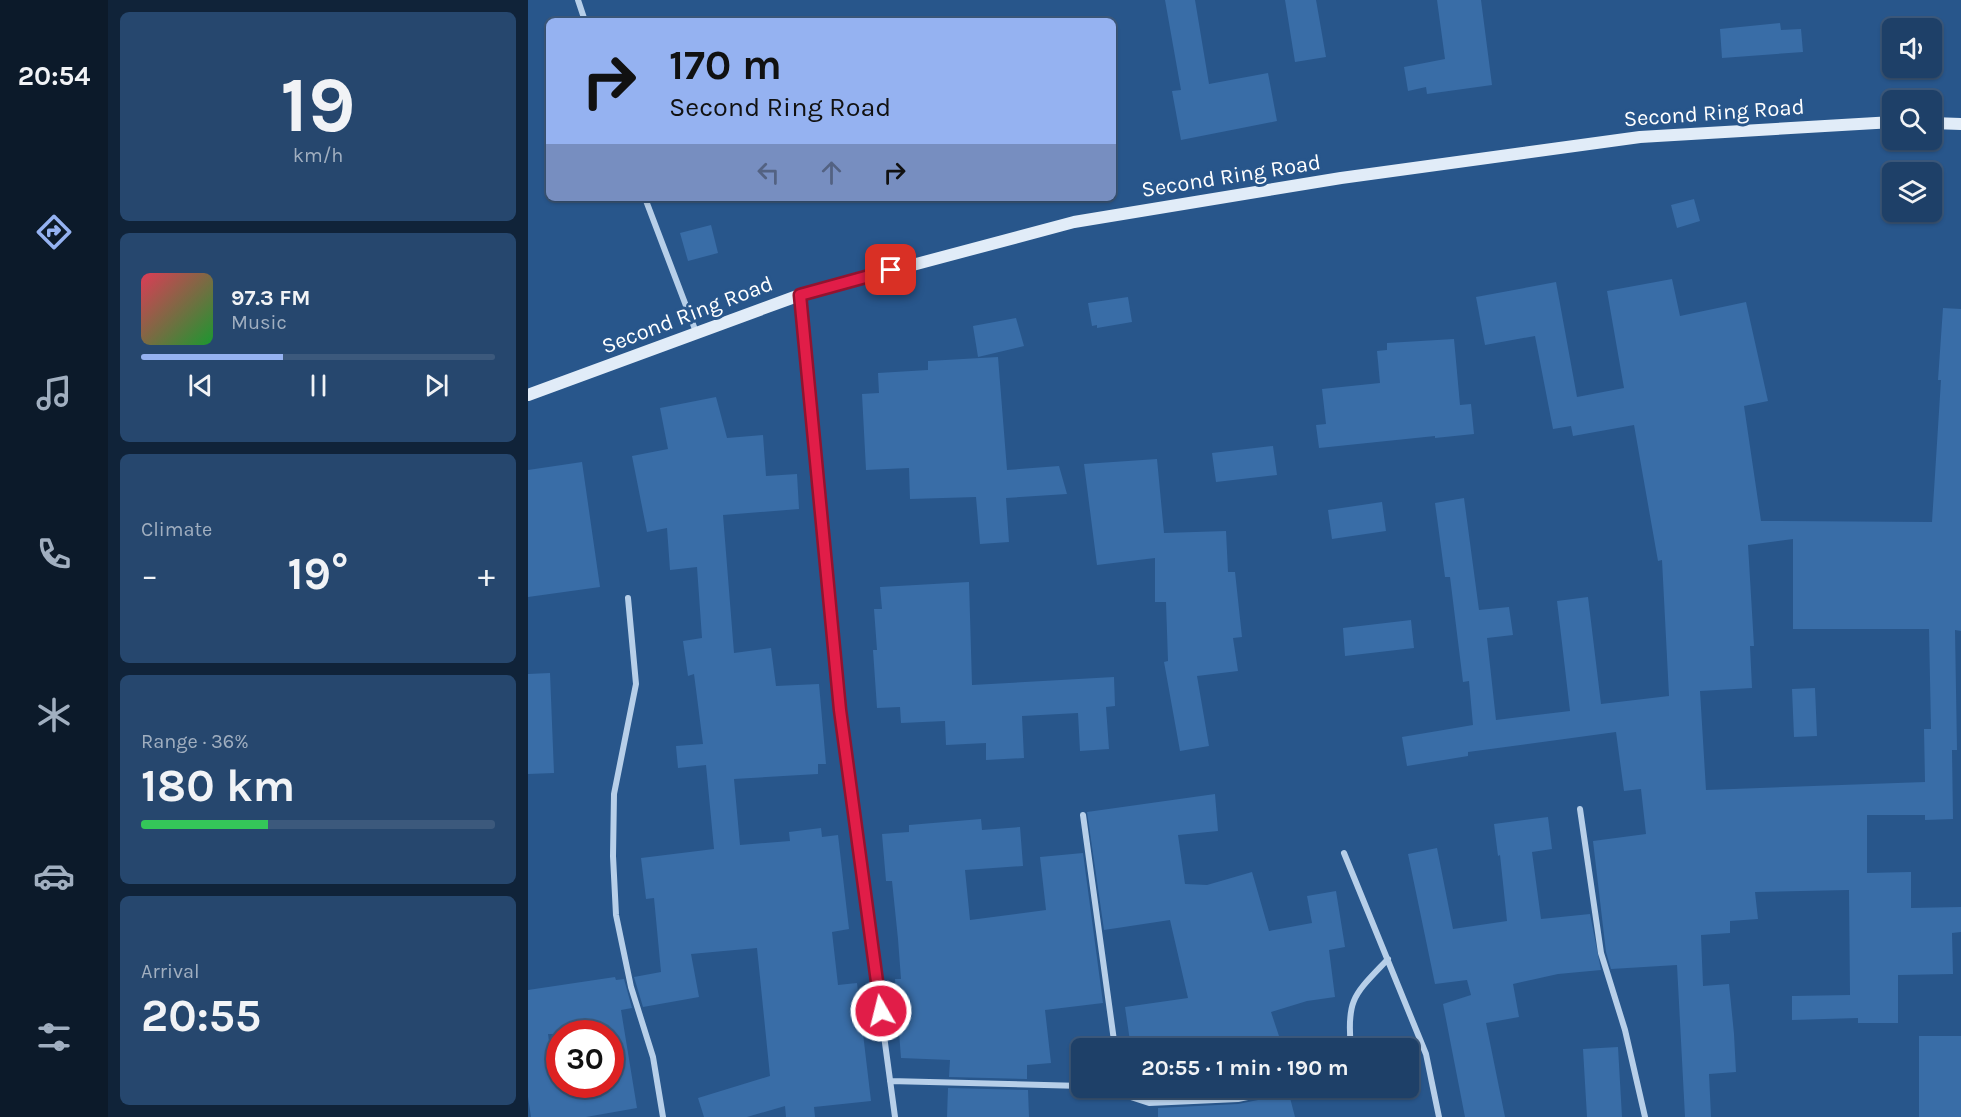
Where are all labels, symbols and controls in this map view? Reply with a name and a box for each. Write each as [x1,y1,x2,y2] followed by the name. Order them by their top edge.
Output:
[1882,18,1942,222] map controls
[1882,18,1942,78] button: sound
[669,40,782,90] text: 170 m
[570,42,648,120] icon: right
[280,59,356,151] text: 19
[18,60,90,92] text: 20:54
[1882,90,1942,150] button: search
[669,91,891,123] text: Second Ring Road
[1623,94,1805,132] street label: Second Ring Road
[293,144,343,167] text: km/h
[1140,149,1323,203] street label: Second Ring Road
[752,156,785,189] icon: left
[815,156,848,189] icon: ahead
[878,156,911,189] icon: right
[1882,162,1942,222] button: layers
[33,211,75,253] icon: directions
[865,244,916,295] pin
[874,253,907,286] icon: arrive
[598,270,777,360] street label: Second Ring Road
[231,285,311,311] text: 97.3 FM
[231,311,287,334] text: Music
[184,369,217,402] icon: previous
[302,369,335,402] icon: pause
[420,369,453,402] icon: next
[33,372,75,414] icon: music
[141,518,212,541] text: Climate
[33,533,75,575] icon: phone
[288,548,348,600] text: 19°
[141,556,158,594] text: −
[478,556,495,594] text: +
[33,694,75,736] icon: climate
[141,730,249,753] text: Range · 36%
[141,760,295,812] text: 180 km
[33,855,75,897] icon: car
[141,960,200,983] text: Arrival
[849,979,913,1043] position arrow
[141,990,261,1042] text: 20:55
[33,1016,75,1058] icon: filters
[546,1020,624,1098] speed limit sign: 30
[1141,1055,1349,1081] text: 20:55 · 1 min · 190 m

